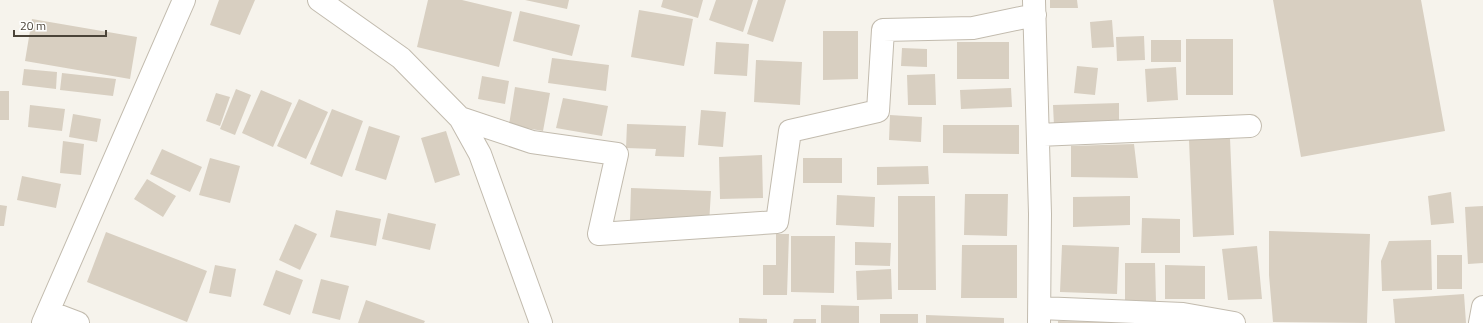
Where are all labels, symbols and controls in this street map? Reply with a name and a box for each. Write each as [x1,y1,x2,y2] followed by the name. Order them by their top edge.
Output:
[14,12,106,38] scale bar
[20,16,46,35] text: 20 m

